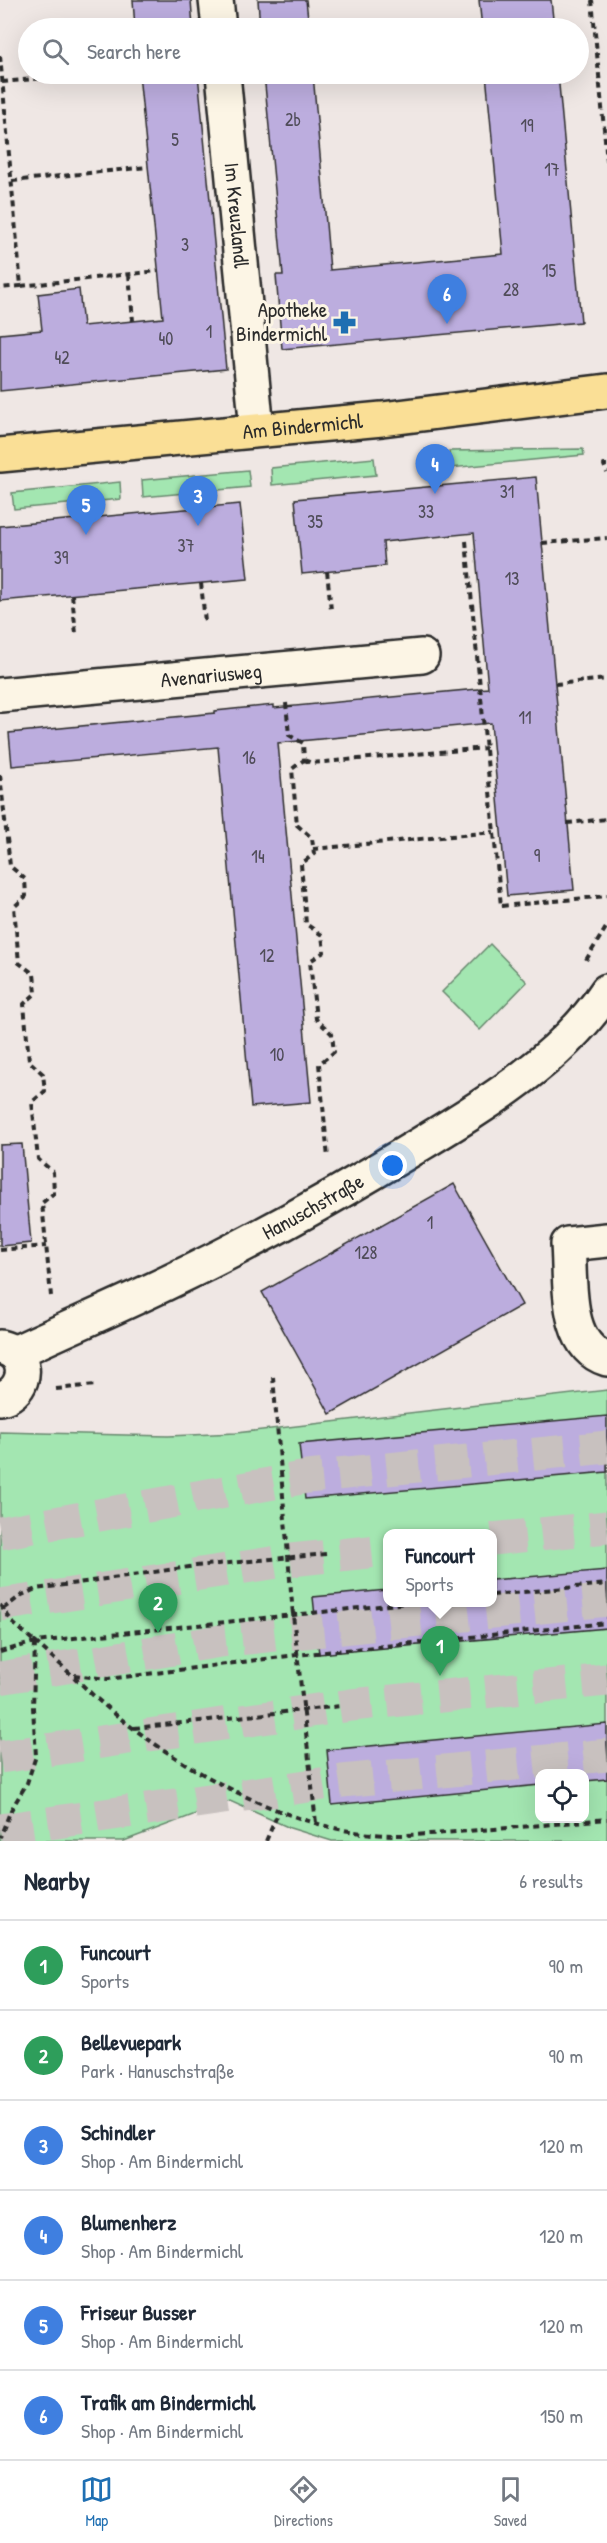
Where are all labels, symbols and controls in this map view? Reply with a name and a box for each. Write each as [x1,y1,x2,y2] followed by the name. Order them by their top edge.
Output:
[18,18,589,84] search box
[39,35,72,68] icon: search
[87,36,181,66] text: Search here
[285,107,301,132] house number: 2b
[520,113,534,138] house number: 19
[171,127,179,152] house number: 5
[544,157,560,182] house number: 17
[218,161,257,270] street label: Im Kreuzlandl
[181,232,189,257] house number: 3
[542,258,556,283] house number: 15
[428,274,466,324] pin: 6
[503,277,519,302] house number: 28
[236,295,327,348] place label: Apotheke Bindermichl
[332,309,358,335] pharmacy icon: Apotheke Bindermichl
[206,319,212,344] house number: 1
[159,326,173,351] house number: 40
[54,345,70,370] house number: 42
[241,406,364,446] street label: Am Bindermichl
[416,444,454,494] pin: 4
[178,476,218,526] pin: 3
[500,479,514,504] house number: 31
[66,486,106,535] pin: 5
[418,499,434,524] house number: 33
[307,509,323,534] house number: 35
[178,533,195,558] house number: 37
[54,545,69,570] house number: 39
[505,566,519,591] house number: 13
[159,656,263,694] street label: Avenariusweg
[518,705,532,730] house number: 11
[242,745,256,770] house number: 16
[534,843,541,868] house number: 9
[251,844,265,869] house number: 14
[260,943,275,968] house number: 12
[270,1042,284,1067] house number: 10
[378,1151,407,1180] your location
[257,1166,369,1246] street label: Hanuschstraße
[427,1210,433,1235] house number: 1
[355,1240,378,1265] house number: 128
[383,1529,497,1607] popup
[405,1540,475,1570] text: Funcourt
[405,1570,453,1597] text: Sports
[138,1584,178,1633] pin: 2
[420,1626,460,1676] pin: 1
[535,1769,589,1823] map controls
[535,1769,589,1823] button: locate
[24,1863,90,1898] text: Nearby
[519,1867,583,1894] text: 6 results
[81,1937,150,1967] text: Funcourt
[40,1952,47,1979] text: 1
[549,1952,583,1979] text: 90 m
[81,1967,129,1994] text: Sports
[81,2027,181,2057] text: Bellevuepark
[39,2042,48,2069] text: 2
[549,2042,583,2069] text: 90 m
[81,2057,234,2084] text: Park · Hanuschstraße
[81,2117,155,2147] text: Schindler
[39,2132,48,2159] text: 3
[539,2132,583,2159] text: 120 m
[81,2147,243,2174] text: Shop · Am Bindermichl
[81,2207,176,2237] text: Blumenherz
[40,2222,47,2249] text: 4
[539,2222,583,2249] text: 120 m
[81,2237,243,2264] text: Shop · Am Bindermichl
[81,2297,196,2327] text: Friseur Busser
[39,2312,48,2339] text: 5
[539,2312,583,2339] text: 120 m
[81,2327,243,2354] text: Shop · Am Bindermichl
[81,2387,255,2417] text: Trafik am Bindermichl
[40,2402,47,2429] text: 6
[540,2402,583,2429] text: 150 m
[81,2417,243,2444] text: Shop · Am Bindermichl
[80,2473,113,2531] tab: Map
[274,2473,333,2531] tab: Directions
[494,2473,527,2531] tab: Saved

